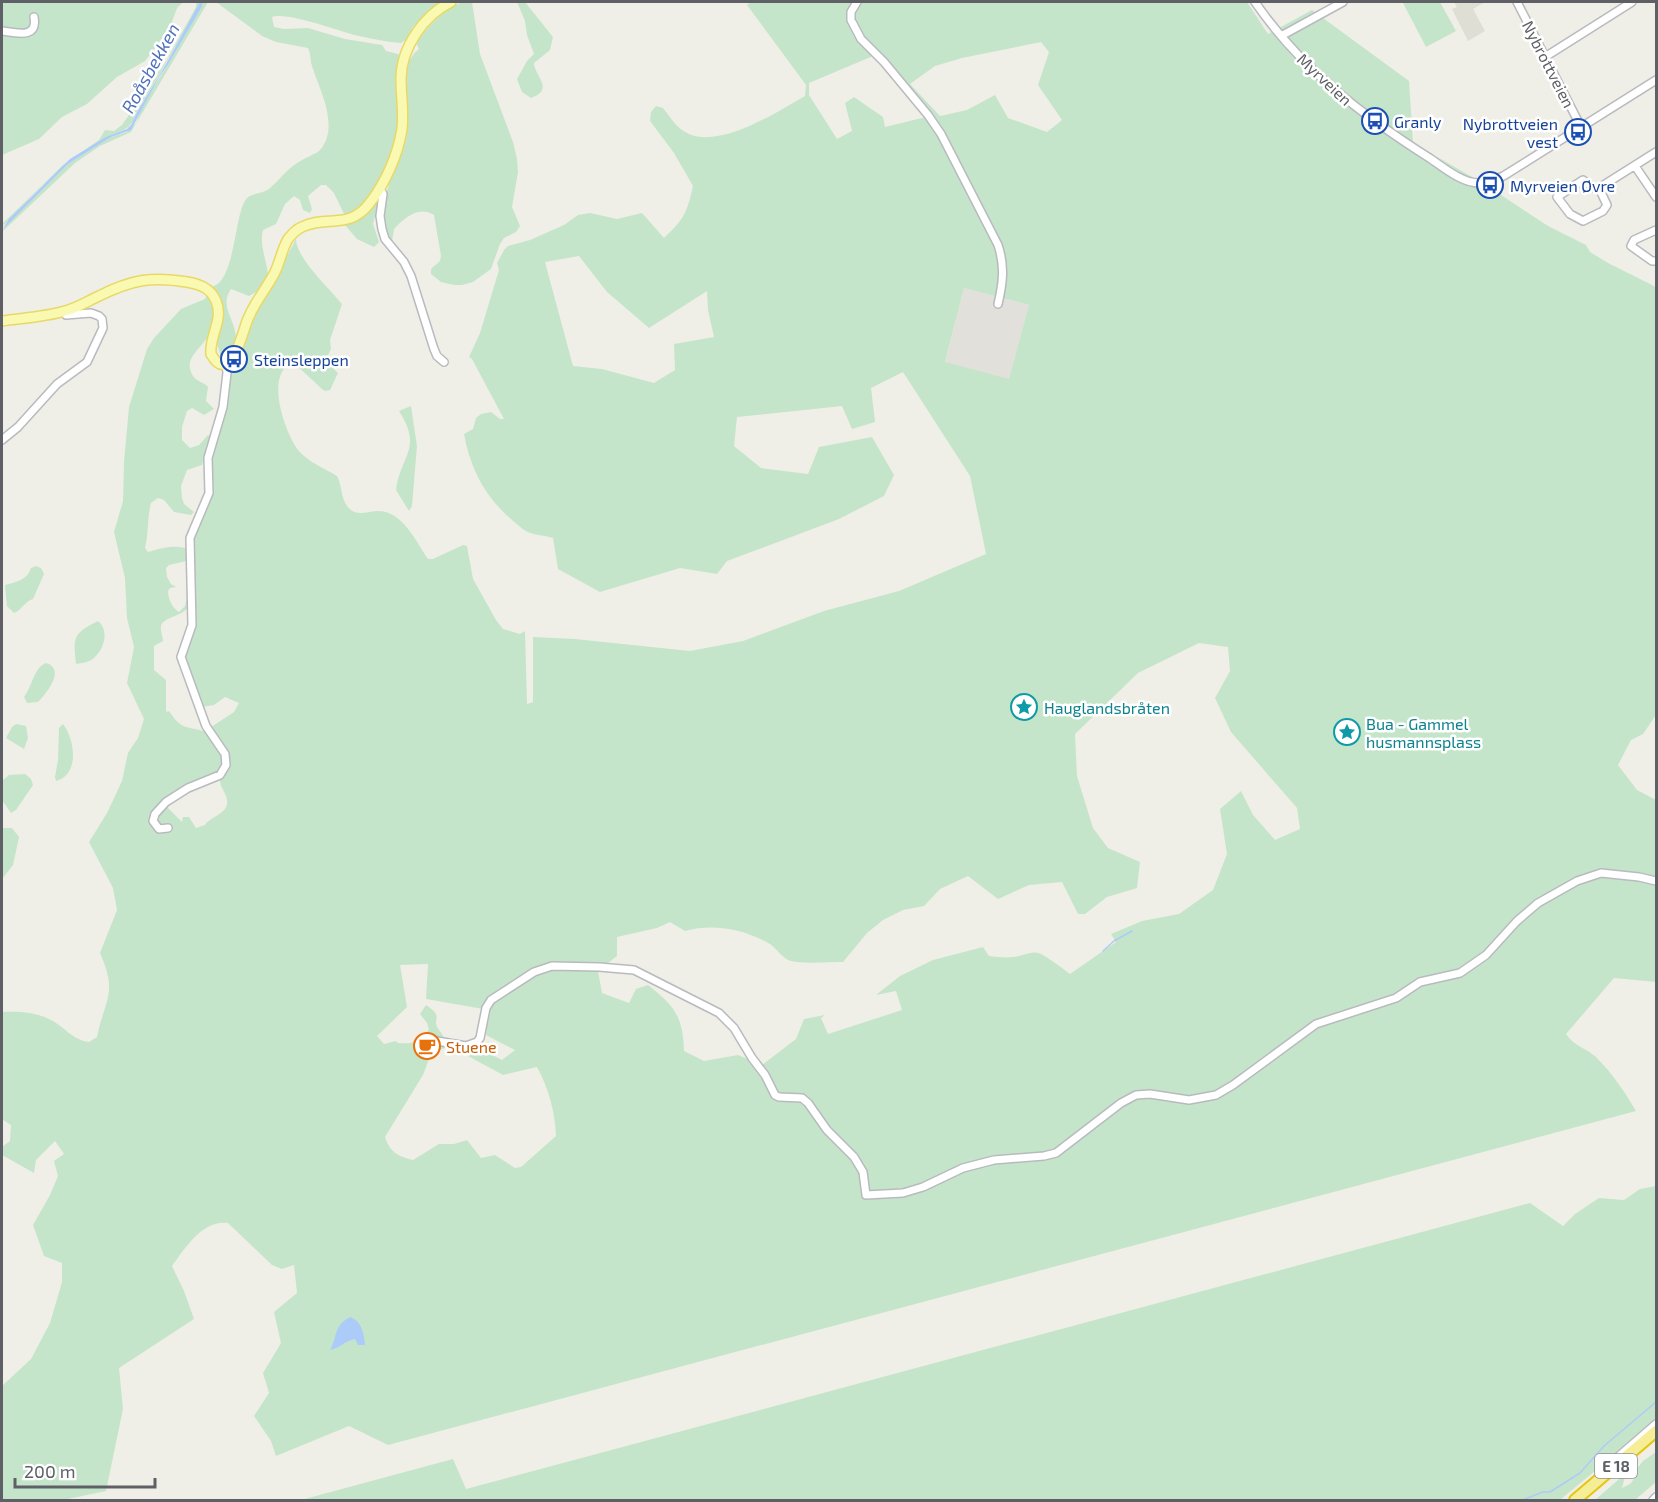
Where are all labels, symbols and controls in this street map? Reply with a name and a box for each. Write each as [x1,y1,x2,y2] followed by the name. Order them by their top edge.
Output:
[1519,17,1579,111] street label: Nybrottveien
[116,19,184,117] water label: Roåsbekken
[1294,49,1356,109] street label: Myrveien
[1360,106,1390,136] bus stop icon: Granly
[1394,112,1442,131] place label: Granly
[1463,114,1558,151] place label: Nybrottveien vest
[1563,117,1593,147] bus stop icon: Nybrottveien vest
[1475,170,1505,200] bus stop icon: Myrveien Øvre
[1510,176,1615,195] place label: Myrveien Øvre
[219,344,249,374] bus stop icon: Steinsleppen
[254,350,349,369] place label: Steinsleppen
[1009,692,1039,722] place icon: Hauglandsbråten
[1044,698,1170,717] place label: Hauglandsbråten
[1366,714,1481,751] place label: Bua - Gammel husmannsplass
[1332,717,1362,747] place icon: Bua - Gammel husmannsplass
[412,1031,442,1061] cafe icon: Stuene
[446,1037,497,1056] place label: Stuene
[15,1451,154,1489] scale bar
[1595,1454,1637,1478] road number: E 18
[24,1460,76,1482] text: 200 m

